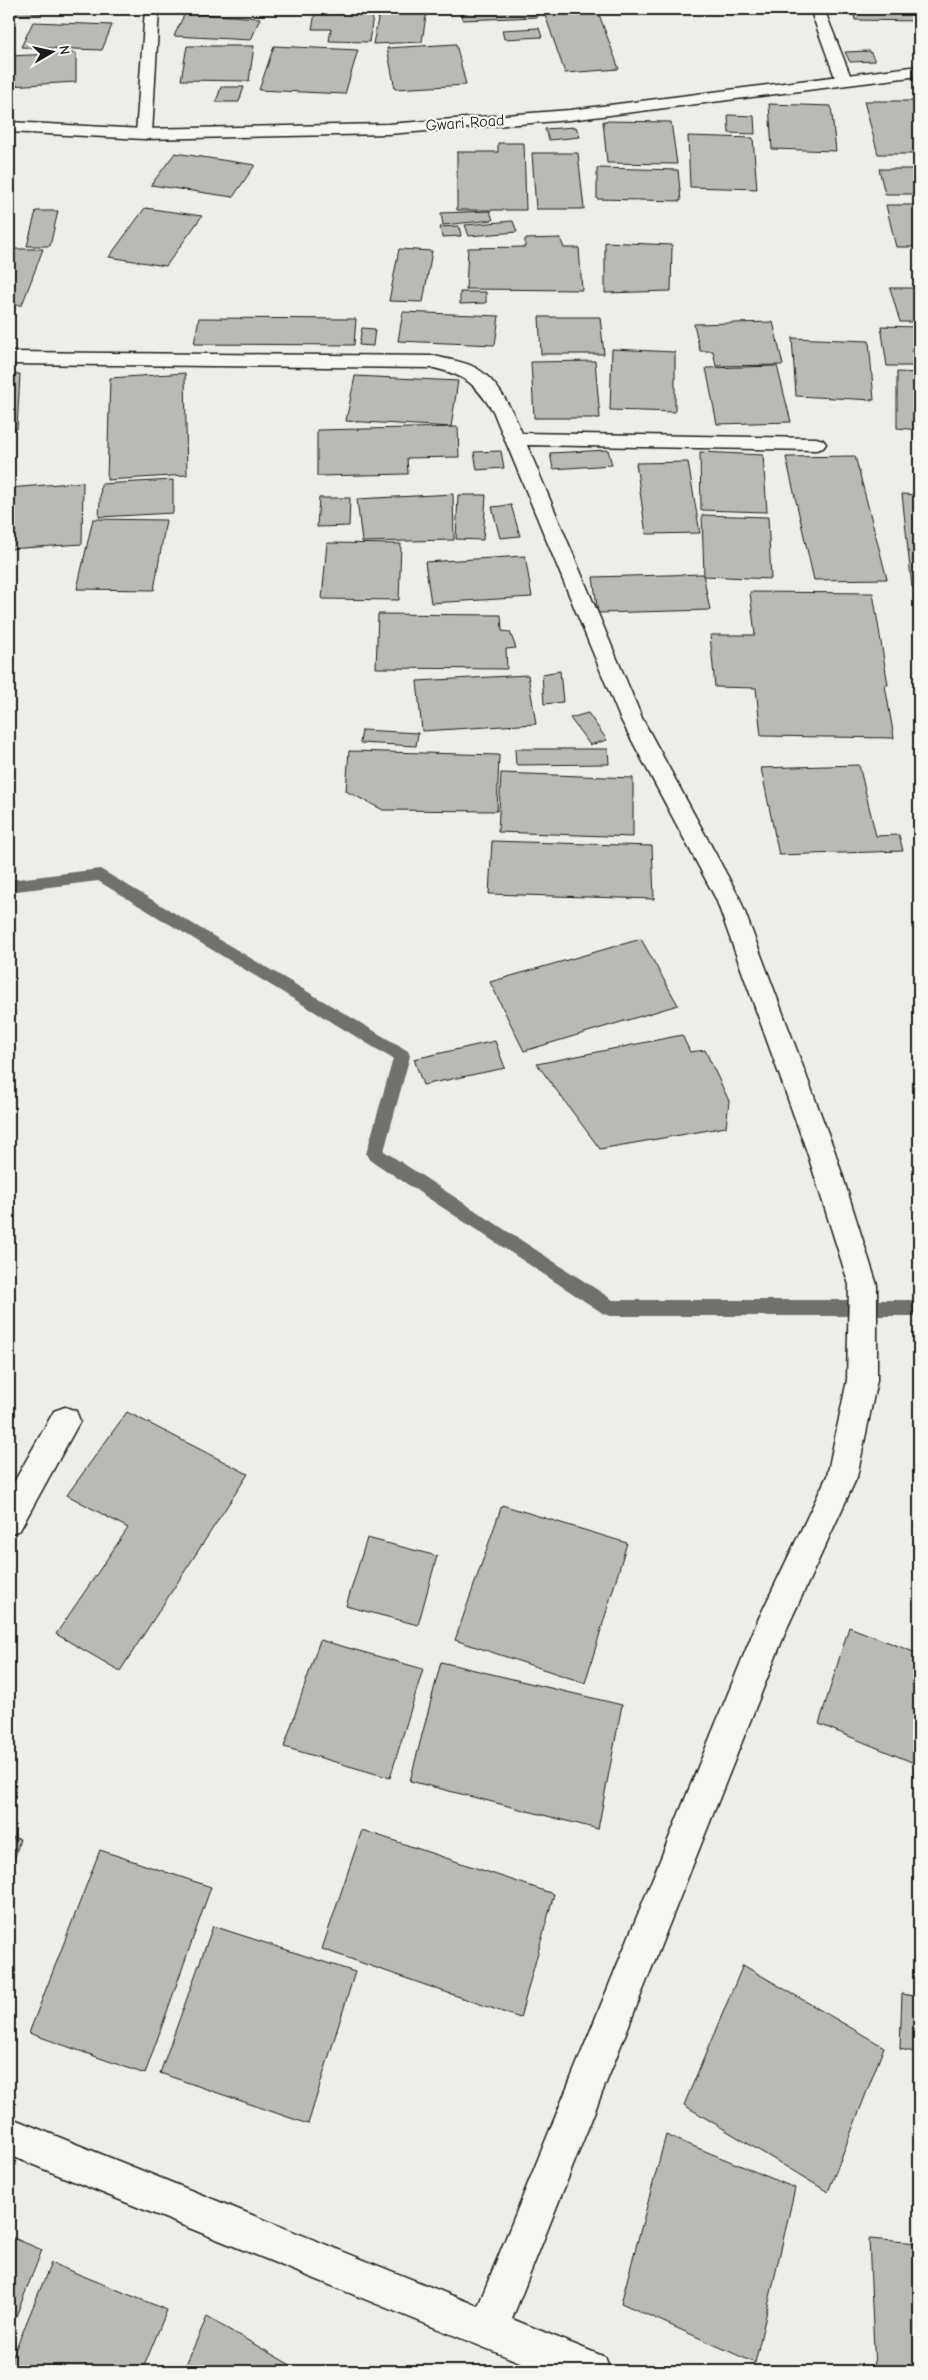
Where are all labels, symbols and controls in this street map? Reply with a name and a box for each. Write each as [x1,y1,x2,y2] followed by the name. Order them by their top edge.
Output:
[28,28,78,78] north arrow
[55,44,73,56] text: N
[425,111,505,135] street label: Gwari Road

